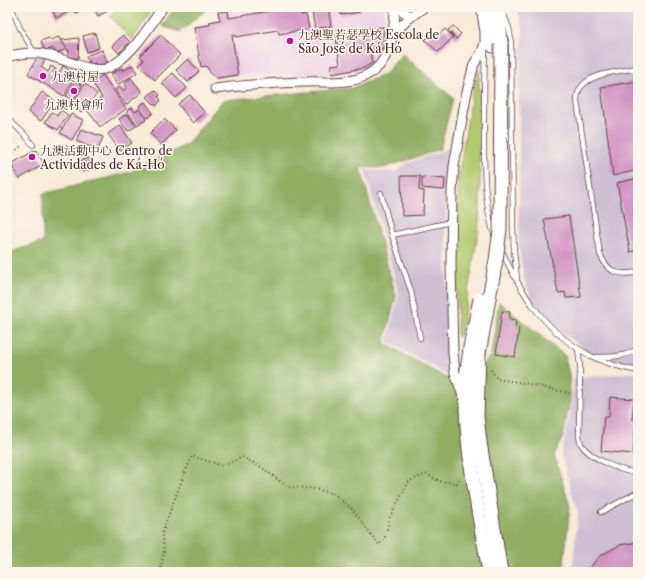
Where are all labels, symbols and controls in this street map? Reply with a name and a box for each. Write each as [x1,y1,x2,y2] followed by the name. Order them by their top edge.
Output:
[298,27,440,56] place label: 九澳聖若瑟學校 Escola de São José de Ká Hó
[285,36,295,46] marker: 九澳聖若瑟學校 Escola de São José de Ká Hó
[51,69,99,84] place label: 九澳村屋
[38,71,48,81] marker: 九澳村屋
[69,86,79,96] marker: 九澳村會所
[44,97,104,112] place label: 九澳村會所
[39,143,173,172] place label: 九澳活動中心 Centro de Actividades de Ká-Hó
[27,152,37,162] marker: 九澳活動中心 Centro de Actividades de Ká-Hó

